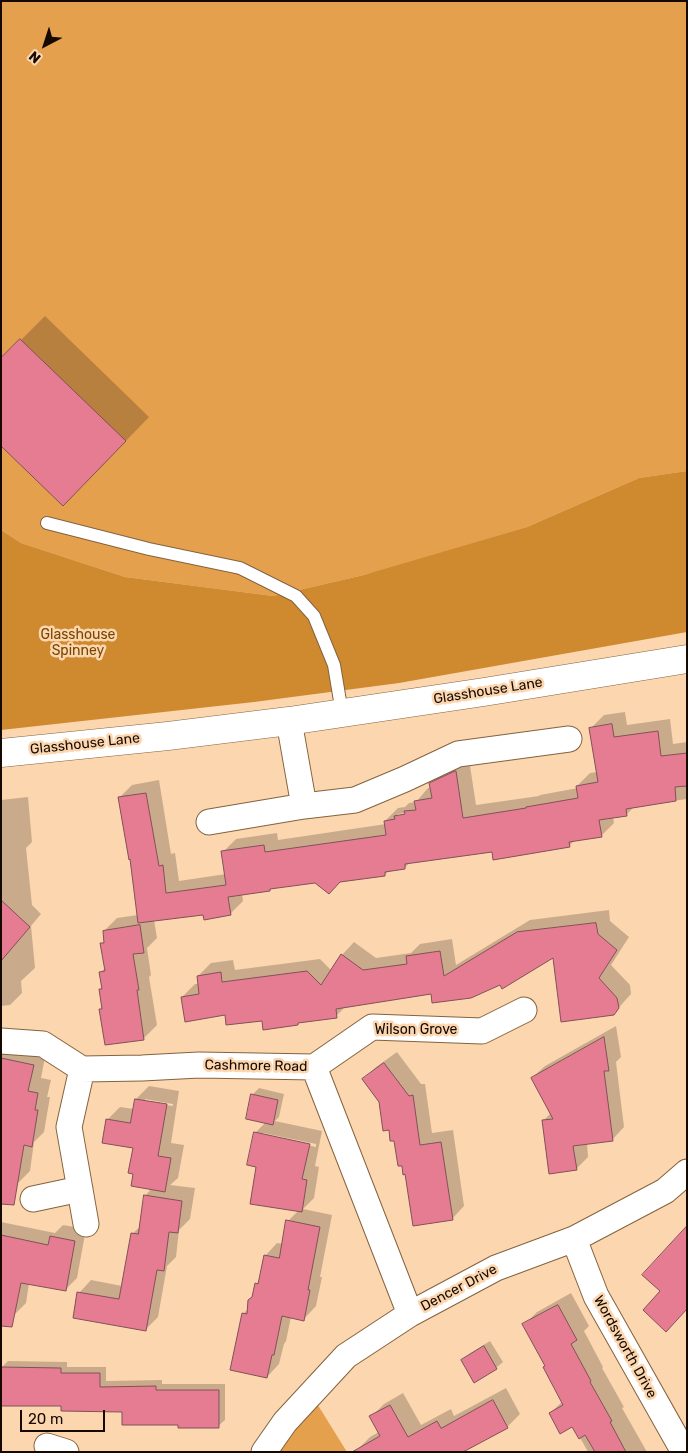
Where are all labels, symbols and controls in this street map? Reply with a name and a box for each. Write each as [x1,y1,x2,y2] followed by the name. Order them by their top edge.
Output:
[20,20,70,70] north arrow
[26,47,44,67] text: N
[41,627,115,660] park label: Glasshouse Spinney
[432,674,544,708] street label: Glasshouse Lane
[29,730,141,758] street label: Glasshouse Lane
[375,1022,457,1038] street label: Wilson Grove
[204,1057,308,1075] street label: Cashmore Road
[418,1261,500,1315] street label: Dencer Drive
[590,1293,660,1401] street label: Wordsworth Drive
[22,1400,108,1432] scale bar
[28,1410,63,1428] text: 20 m

